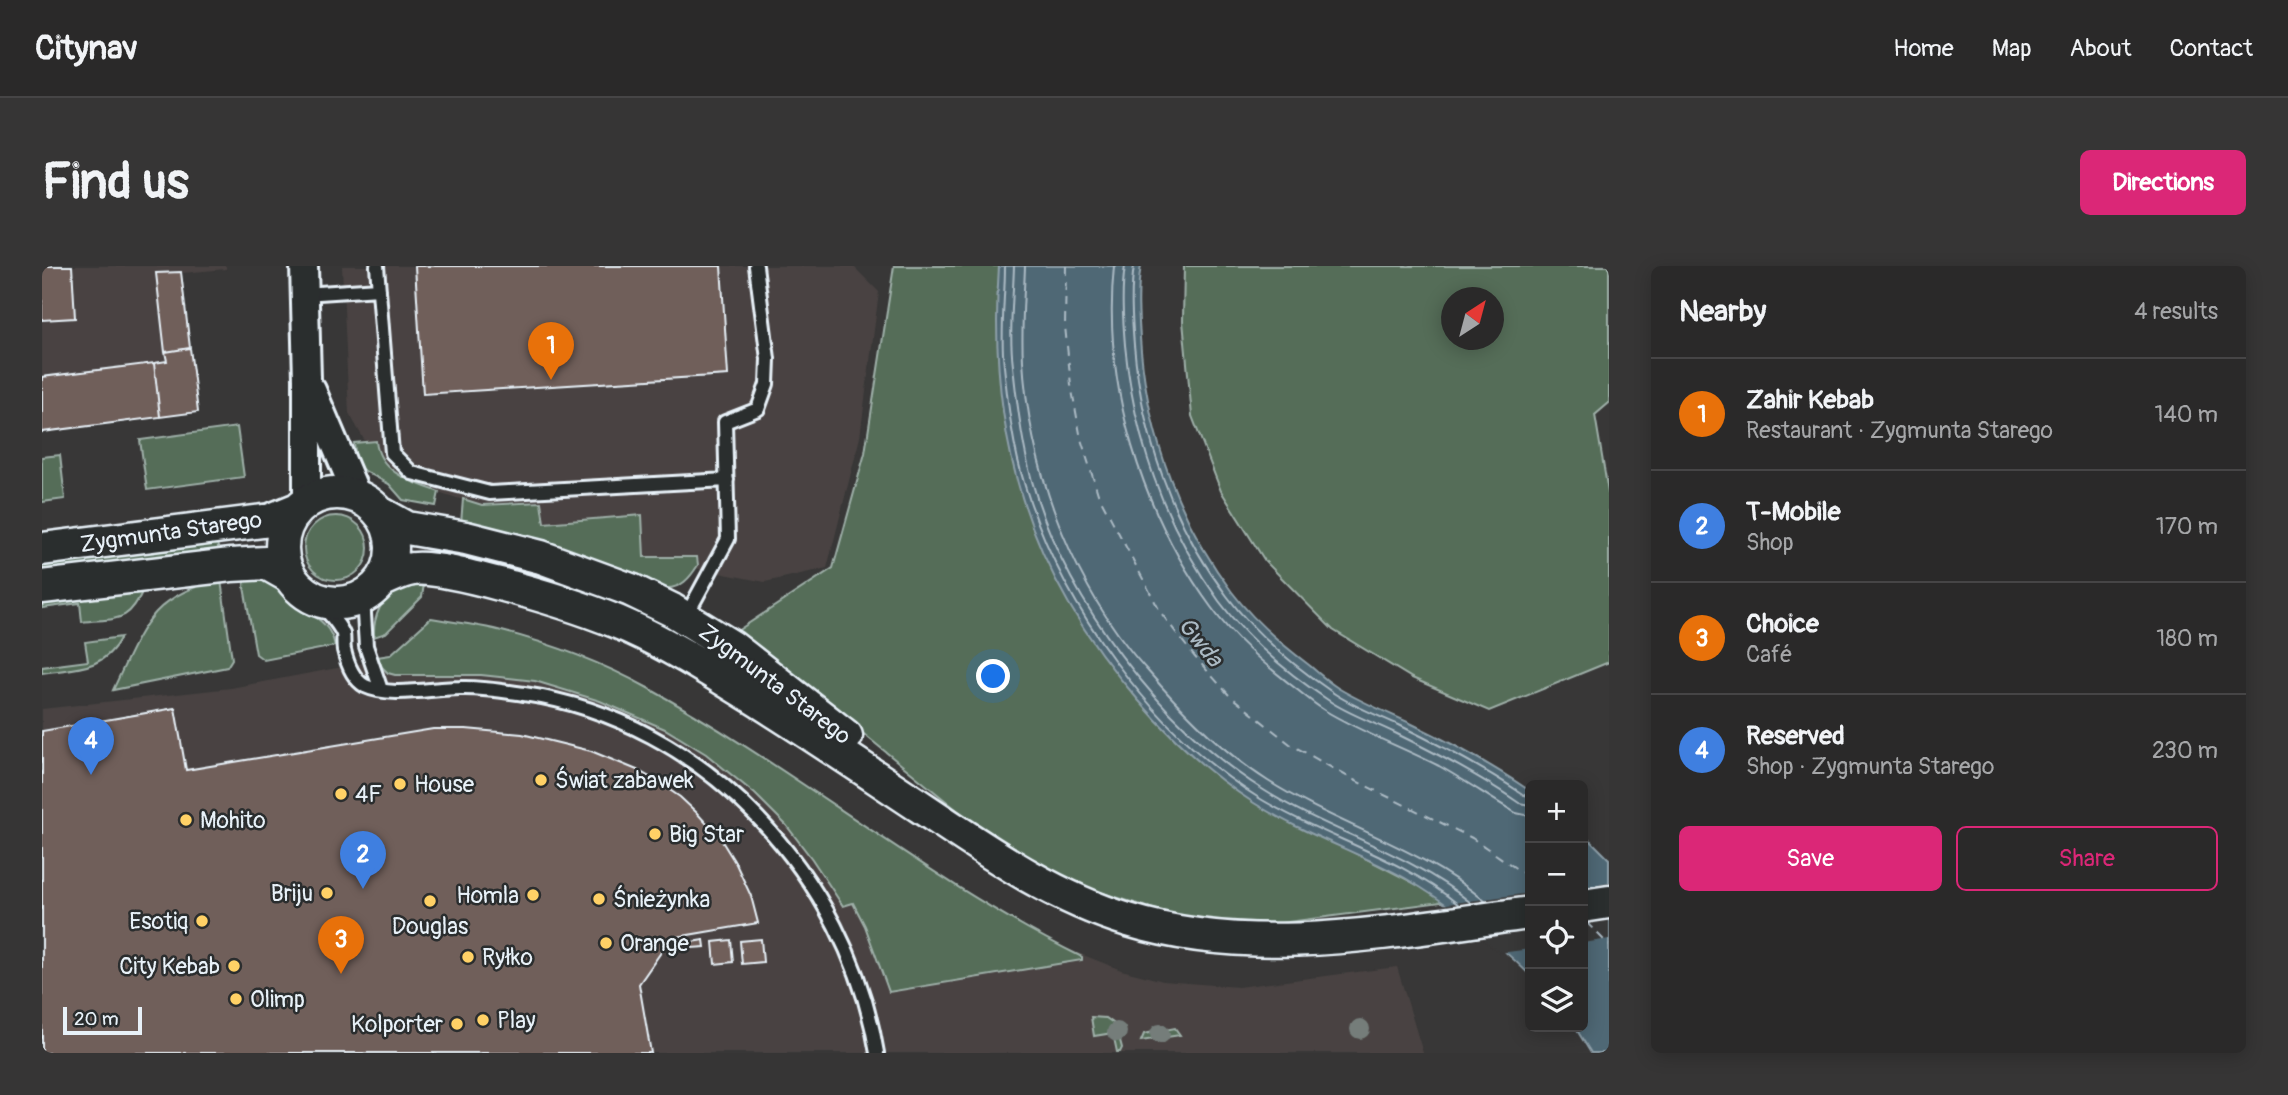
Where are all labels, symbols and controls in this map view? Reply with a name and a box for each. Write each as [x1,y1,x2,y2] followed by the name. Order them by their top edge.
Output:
[35,28,138,69] text: Citynav
[1893,34,1954,63] text: Home
[1992,34,2032,63] text: Map
[2070,34,2132,63] text: About
[2170,34,2253,63] text: Contact
[2080,150,2246,215] button: Directions
[42,152,189,213] text: Find us
[1441,287,1504,350] north arrow
[1679,293,1766,330] text: Nearby
[2134,297,2218,326] text: 4 results
[528,322,574,380] pin: 1
[1746,384,1874,416] text: Zahir Kebab
[1698,400,1707,429] text: 1
[2155,400,2218,429] text: 140 m
[1746,416,2053,445] text: Restaurant · Zygmunta Starego
[1746,496,1841,528] text: T-Mobile
[78,505,264,559] street label: Zygmunta Starego
[1696,512,1708,541] text: 2
[2156,512,2218,541] text: 170 m
[1746,528,1794,557] text: Shop
[1746,608,1819,640] text: Choice
[1171,611,1230,674] water label: Gwda
[693,617,857,751] street label: Zygmunta Starego
[1696,624,1708,653] text: 3
[2156,624,2218,653] text: 180 m
[1746,640,1792,669] text: Café
[976,659,1010,693] your location
[68,717,114,775] pin: 4
[1746,720,1845,752] text: Reserved
[1695,736,1709,765] text: 4
[2152,736,2218,765] text: 230 m
[1746,752,1994,781] text: Shop · Zygmunta Starego
[555,766,694,795] place label: Świat zabawek
[414,770,475,799] place label: House
[533,772,549,788] marker: Świat zabawek
[392,776,408,792] marker: House
[355,780,382,809] place label: 4F
[1525,780,1588,1032] map controls
[1525,780,1588,843] button: +
[333,786,349,802] marker: 4F
[200,806,266,835] place label: Mohito
[178,812,194,828] marker: Mohito
[669,820,744,849] place label: Big Star
[647,826,663,842] marker: Big Star
[1679,826,1942,891] button: Save
[1956,826,2218,891] button: Share
[340,831,386,889] pin: 2
[1525,843,1588,906] button: −
[271,879,313,908] place label: Briju
[456,881,519,910] place label: Homla
[319,885,335,901] marker: Briju
[613,885,710,914] place label: Śnieżynka
[525,887,541,903] marker: Homla
[591,891,607,907] marker: Śnieżynka
[422,893,438,909] marker: Douglas
[1525,906,1588,969] button: locate
[129,907,188,936] place label: Esotiq
[392,912,468,941] place label: Douglas
[194,913,210,929] marker: Esotiq
[318,916,364,974] pin: 3
[620,929,689,958] place label: Orange
[598,935,614,951] marker: Orange
[482,943,533,972] place label: Ryłko
[460,949,476,965] marker: Ryłko
[119,952,220,981] place label: City Kebab
[226,958,242,974] marker: City Kebab
[1525,969,1588,1032] button: layers
[250,985,305,1014] place label: Olimp
[228,991,244,1007] marker: Olimp
[63,1004,142,1036] scale bar
[497,1006,536,1035] place label: Play
[74,1007,119,1031] text: 20 m
[351,1010,443,1039] place label: Kolporter
[475,1012,491,1028] marker: Play
[449,1016,465,1032] marker: Kolporter

